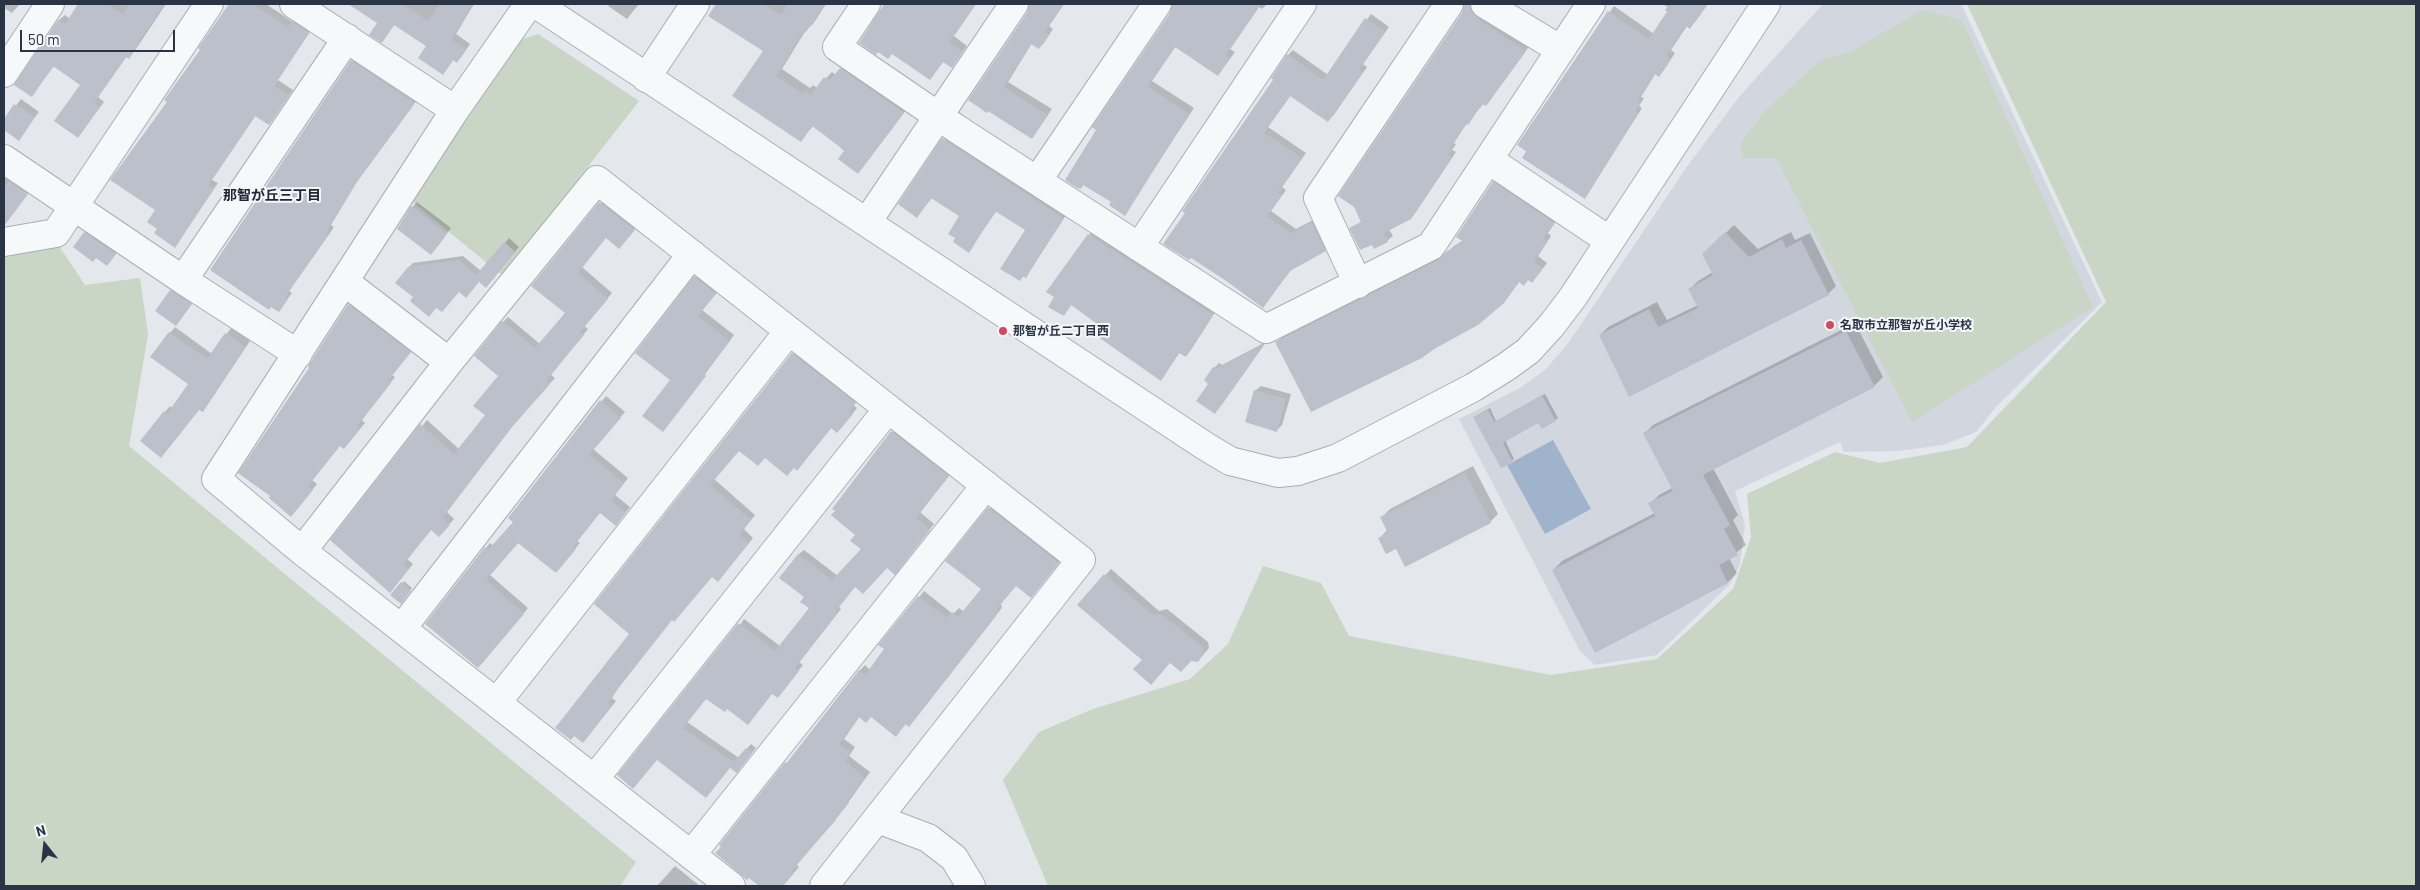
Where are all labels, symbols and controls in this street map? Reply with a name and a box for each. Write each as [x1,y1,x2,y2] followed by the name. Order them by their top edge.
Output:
[22,20,178,52] scale bar
[28,30,60,48] text: 50 m
[223,187,321,203] district label: 那智が丘三丁目
[1840,318,1972,332] place label: 名取市立那智が丘小学校
[1824,319,1836,331] marker: 名取市立那智が丘小学校
[1013,324,1109,338] place label: 那智が丘二丁目西
[997,325,1009,337] marker: 那智が丘二丁目西
[20,820,70,870] north arrow
[34,821,48,840] text: N

